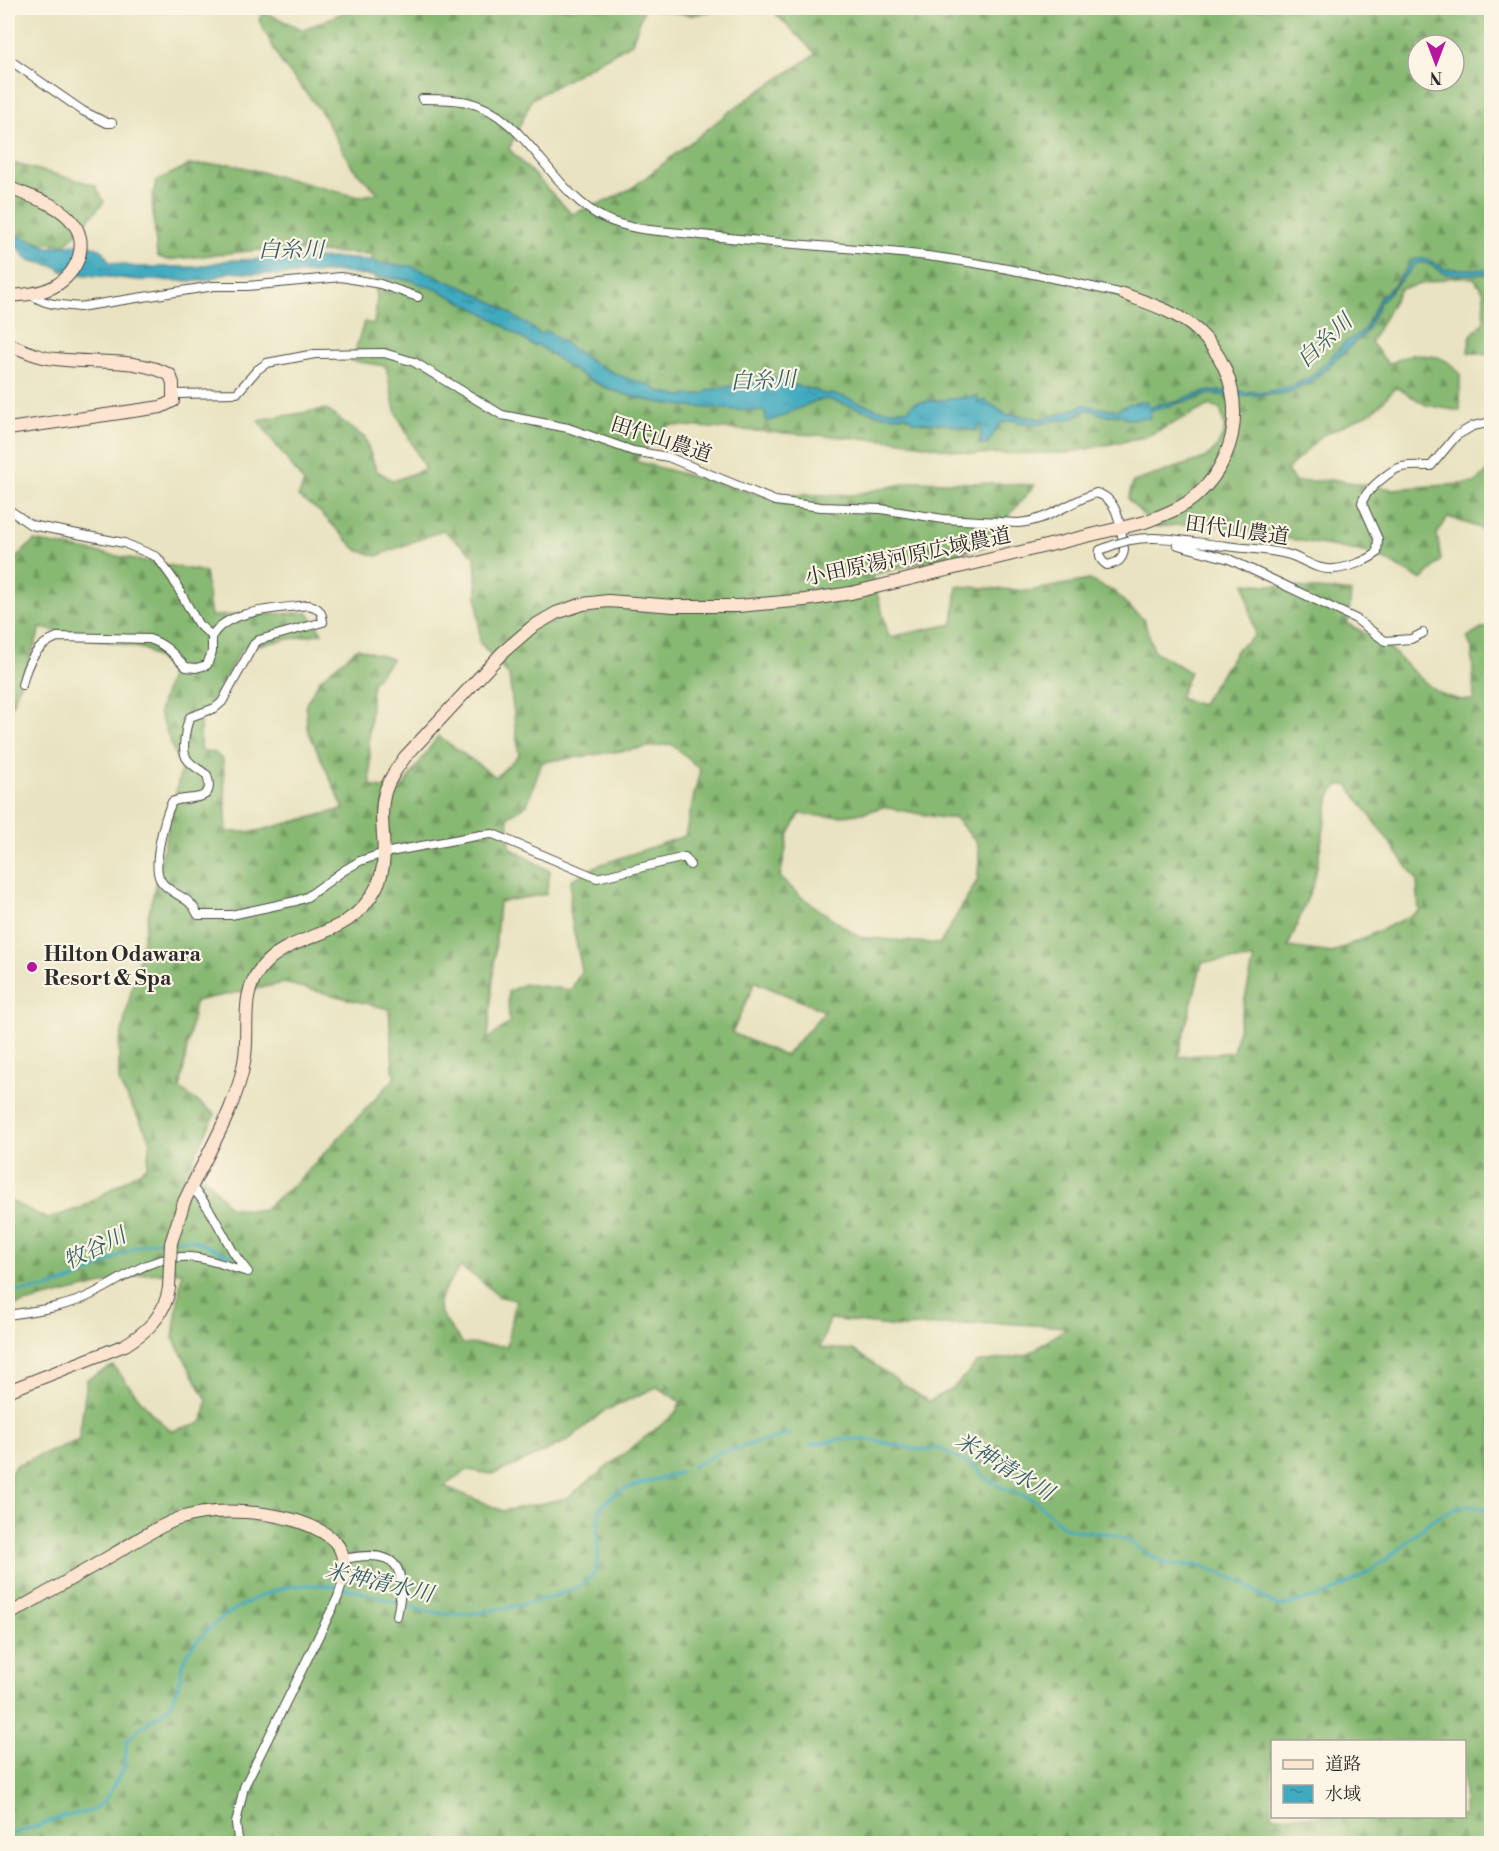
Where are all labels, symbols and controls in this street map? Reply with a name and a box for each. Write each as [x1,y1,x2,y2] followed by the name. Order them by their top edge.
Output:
[1406,33,1466,93] north arrow
[1429,67,1442,87] text: N
[258,237,326,264] water label: 白糸川
[1292,307,1360,373] water label: 白糸川
[730,366,798,396] water label: 白糸川
[607,411,715,469] street label: 田代山農道
[1183,511,1291,551] street label: 田代山農道
[803,522,1013,592] street label: 小田原湯河原広域農道
[44,942,201,992] place label: Hilton Odawara Resort & Spa
[25,960,39,974] marker: Hilton Odawara Resort & Spa
[59,1222,132,1276] water label: 牧谷川
[950,1427,1060,1508] water label: 米神清水川
[322,1557,438,1609] water label: 米神清水川
[1271,1740,1466,1818] legend
[1325,1753,1361,1776] text: 道路
[1325,1783,1361,1806] text: 水域

